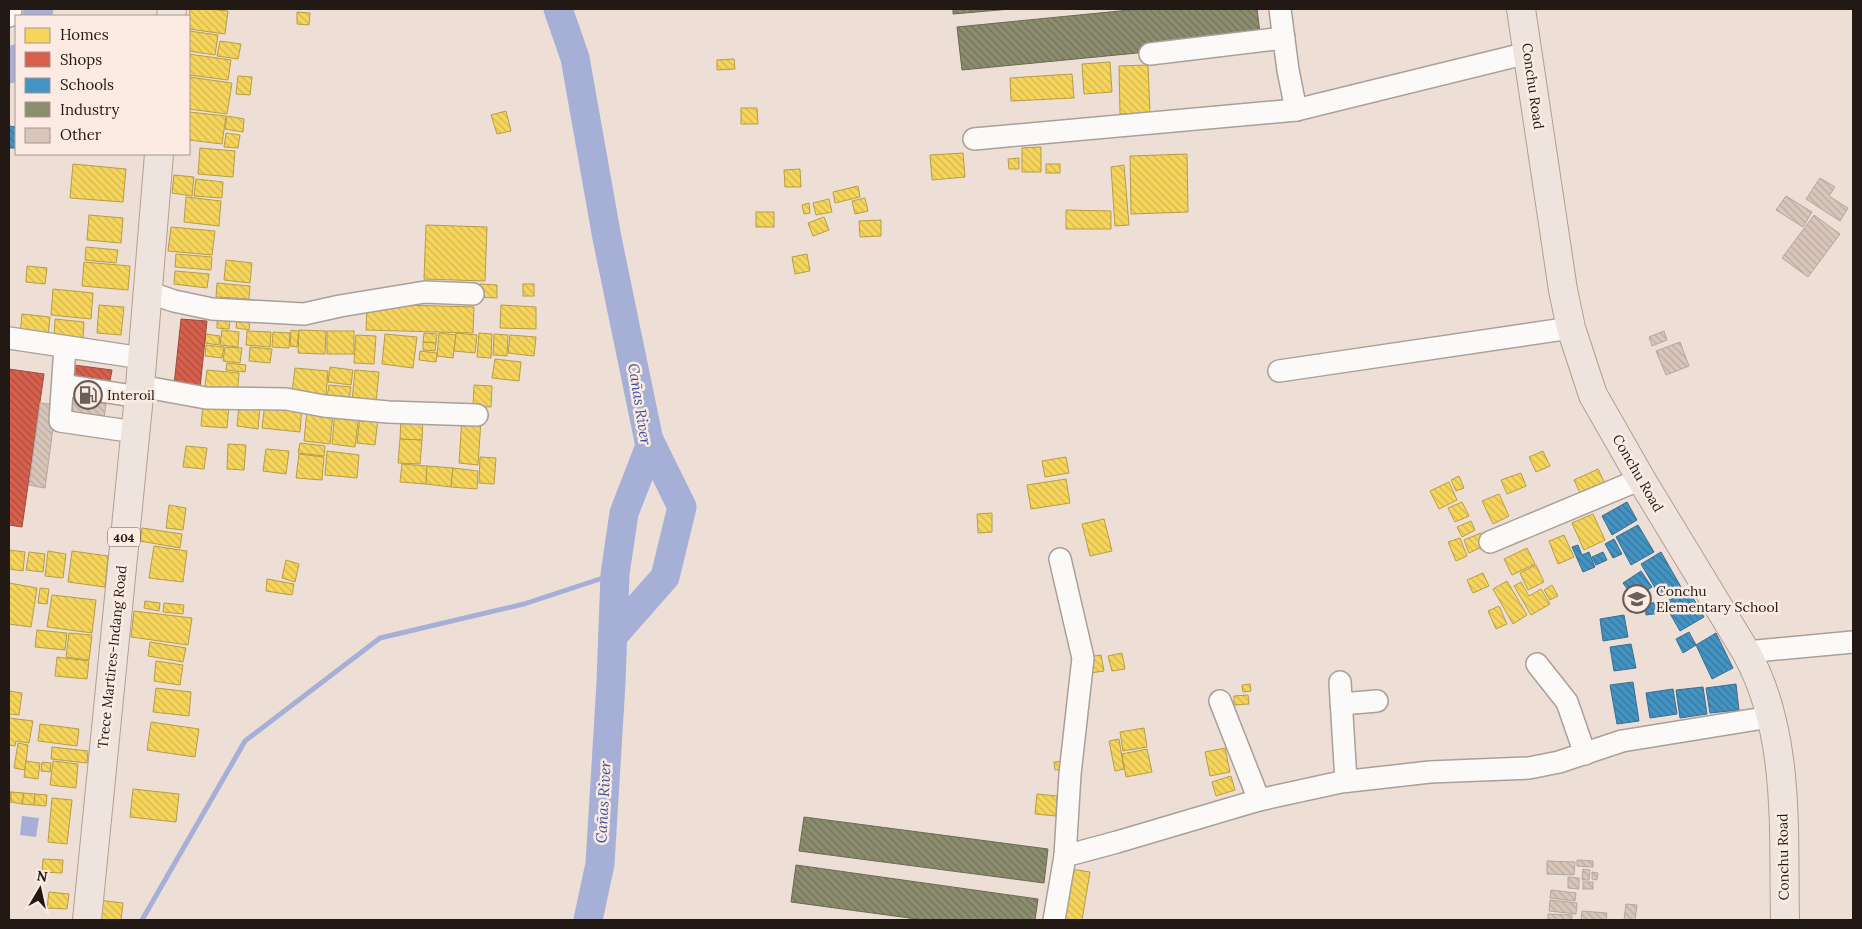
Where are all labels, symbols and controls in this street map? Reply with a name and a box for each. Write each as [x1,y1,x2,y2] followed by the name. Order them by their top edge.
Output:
[15,15,190,155] legend
[60,25,109,44] text: Homes
[1518,42,1548,130] street label: Conchu Road
[60,50,102,69] text: Shops
[60,75,114,94] text: Schools
[60,100,119,119] text: Industry
[60,125,102,144] text: Other
[624,362,656,446] water label: Cañas River
[73,380,103,410] fuel station icon: Interoil
[107,386,155,404] place label: Interoil
[1608,431,1668,515] street label: Conchu Road
[108,528,140,546] road number: 404
[93,564,131,750] street label: Trece Martires-Indang Road
[1656,582,1779,616] place label: Conchu Elementary School
[1622,584,1652,614] school or university icon: Conchu Elementary School
[591,760,615,844] water label: Cañas River
[1773,813,1793,901] street label: Conchu Road
[15,864,65,914] north arrow
[35,866,49,886] text: N

